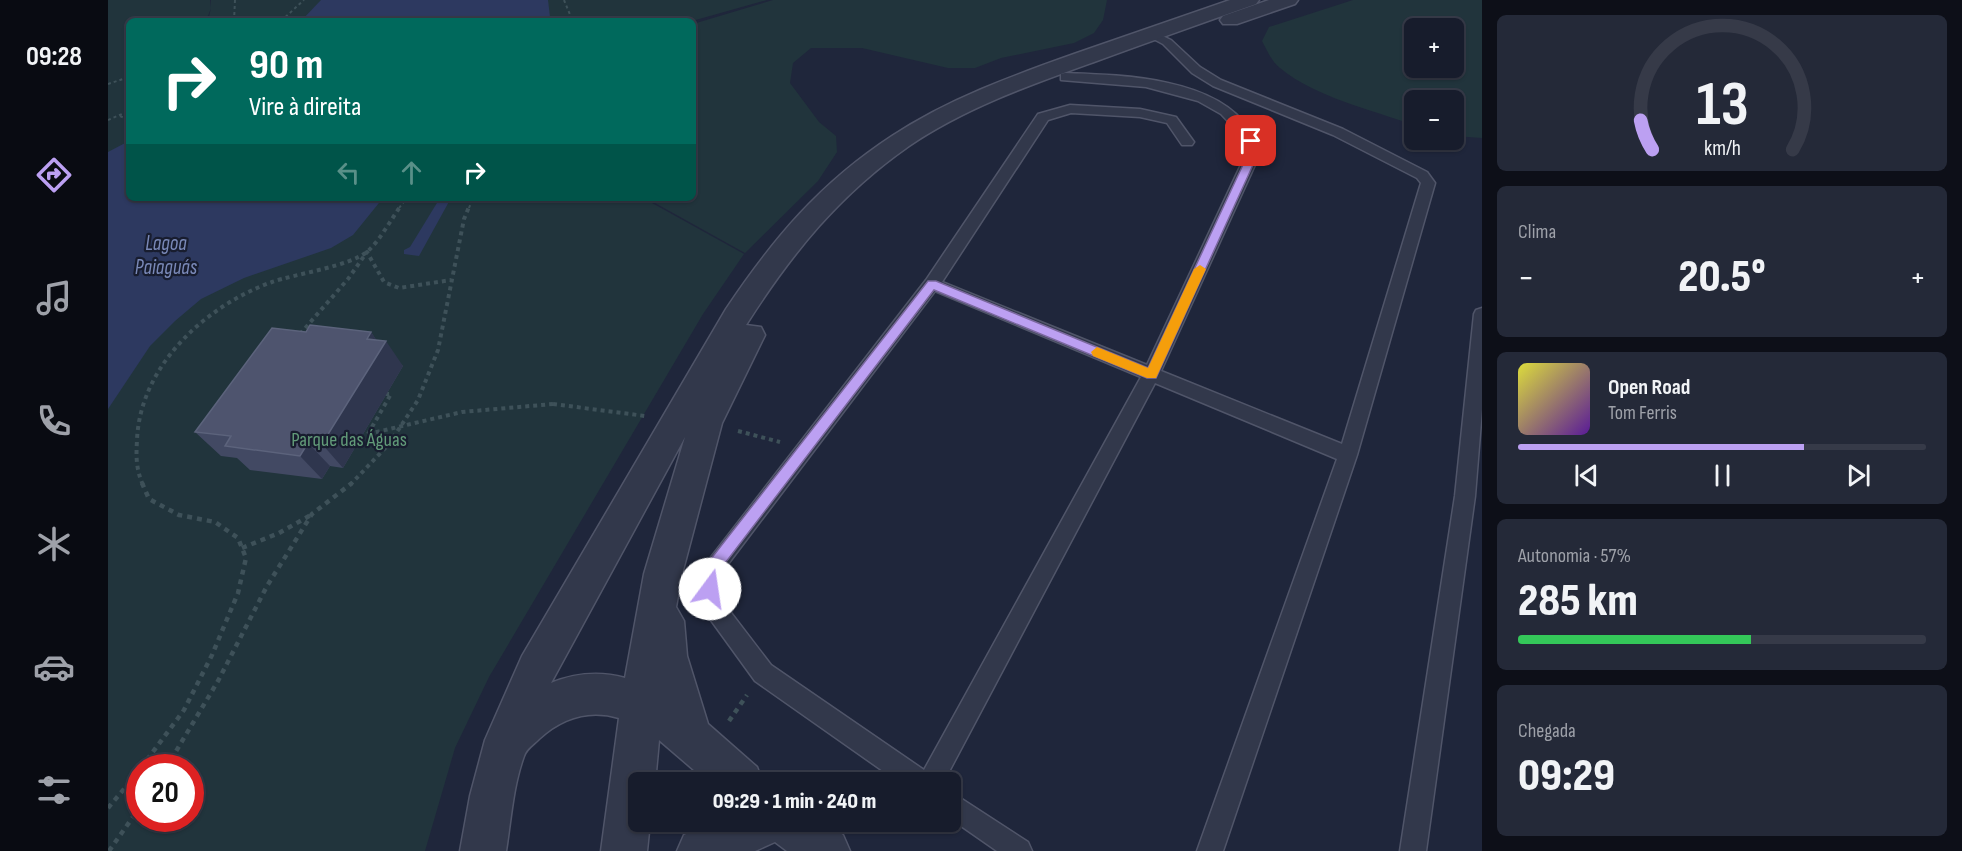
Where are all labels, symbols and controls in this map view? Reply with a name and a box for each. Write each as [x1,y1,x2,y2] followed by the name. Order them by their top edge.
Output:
[1404,18,1464,150] map controls
[1404,18,1464,78] button: +
[249,40,323,91] text: 90 m
[26,41,82,73] text: 09:28
[150,42,228,120] icon: right
[1696,68,1748,143] text: 13
[1404,90,1464,150] button: −
[249,91,361,123] text: Vire à direita
[1225,115,1276,166] pin
[1234,124,1267,157] icon: arrive
[1703,136,1741,161] text: km/h
[33,154,75,196] icon: directions
[332,156,365,189] icon: left
[395,156,428,189] icon: ahead
[458,156,491,189] icon: right
[1518,220,1556,244] text: Clima
[135,231,198,280] water label: Lagoa Paiaguás
[1678,250,1766,305] text: 20.5°
[1518,258,1534,298] text: −
[1910,258,1926,298] text: +
[33,277,75,319] icon: music
[1608,374,1690,401] text: Open Road
[33,400,75,442] icon: phone
[1608,401,1677,425] text: Tom Ferris
[291,428,407,452] park label: Parque das Águas
[1570,459,1603,492] icon: previous
[1706,459,1739,492] icon: pause
[1842,459,1875,492] icon: next
[33,523,75,565] icon: climate
[1518,544,1631,568] text: Autonomia · 57%
[678,557,742,621] position arrow
[1518,574,1638,629] text: 285 km
[33,646,75,688] icon: car
[1518,719,1576,743] text: Chegada
[1518,749,1615,804] text: 09:29
[126,754,204,832] speed limit sign: 20
[33,769,75,811] icon: filters
[713,788,876,815] text: 09:29 · 1 min · 240 m

